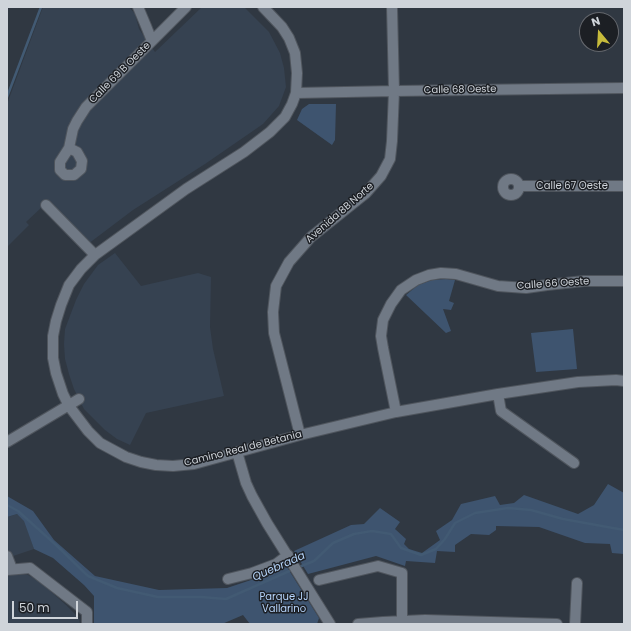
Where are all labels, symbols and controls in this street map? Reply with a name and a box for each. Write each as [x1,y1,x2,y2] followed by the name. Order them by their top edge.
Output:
[579,12,619,52] north arrow
[589,13,602,30] text: N
[87,40,153,106] street label: Calle 69 B Oeste
[424,83,496,97] street label: Calle 68 Oeste
[304,180,376,246] street label: Avenida 8B Norte
[536,180,608,192] street label: Calle 67 Oeste
[516,275,590,293] street label: Calle 66 Oeste
[183,429,303,469] street label: Camino Real de Betania
[251,550,307,584] water label: Quebrada
[260,591,308,614] park label: Parque JJ Vallarino
[14,593,80,619] scale bar
[19,599,50,616] text: 50 m

